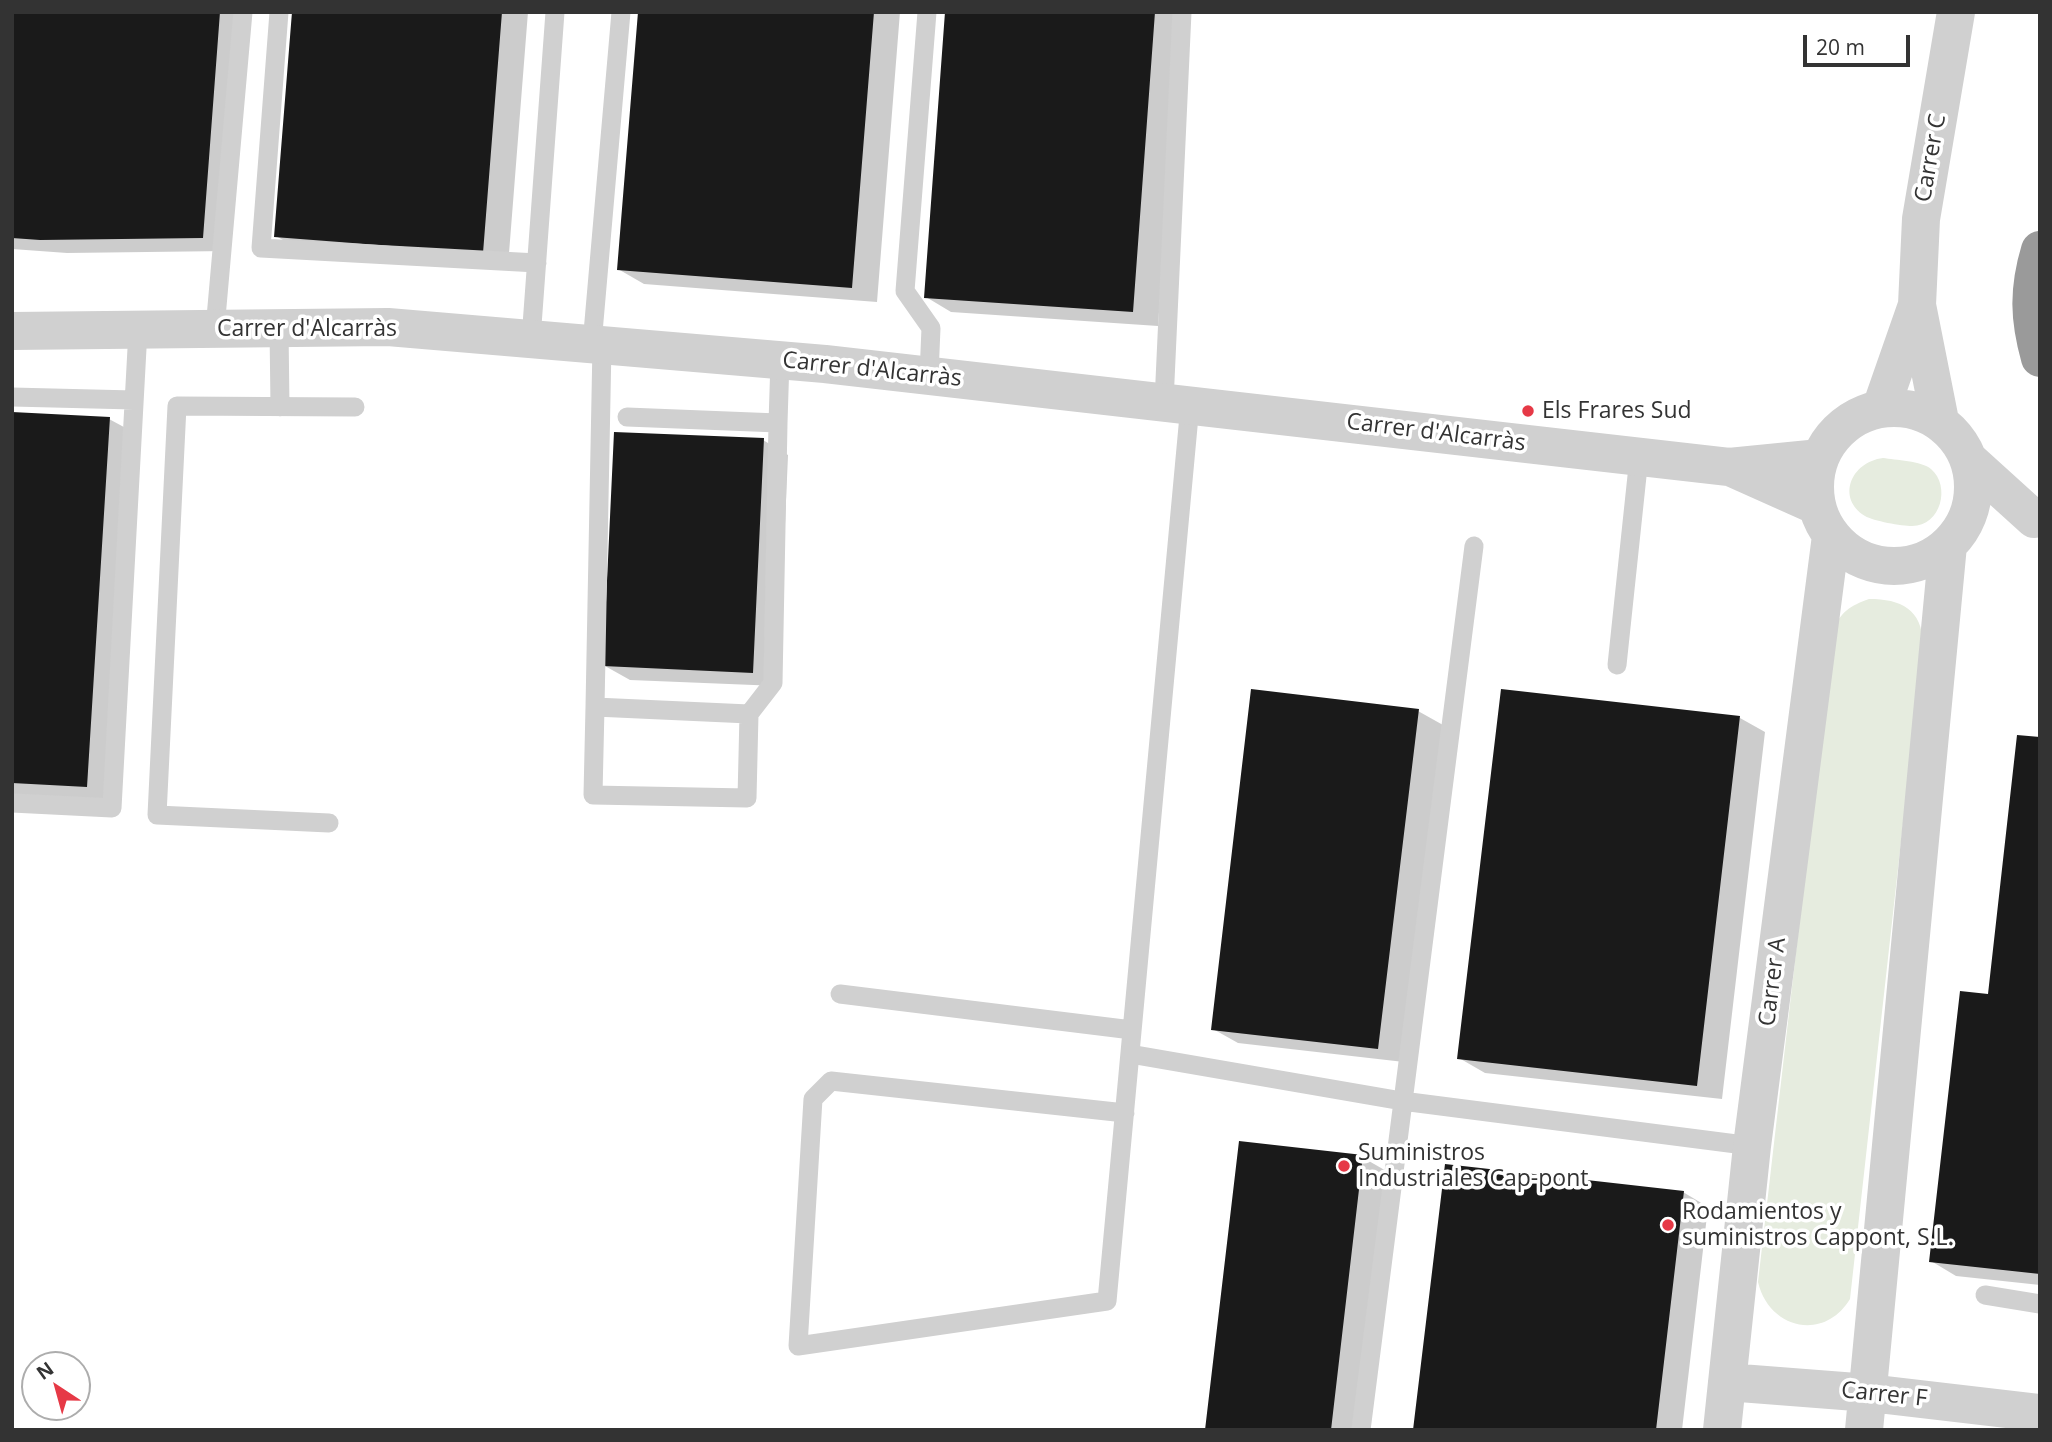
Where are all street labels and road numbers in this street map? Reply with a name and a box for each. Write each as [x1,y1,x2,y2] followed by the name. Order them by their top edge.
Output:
[1910,112,1952,204] street label: Carrer C
[217,315,397,343] street label: Carrer d'Alcarràs
[781,347,963,393] street label: Carrer d'Alcarràs
[1345,408,1527,458] street label: Carrer d'Alcarràs
[1754,936,1792,1028] street label: Carrer A
[1840,1377,1928,1413] street label: Carrer F

